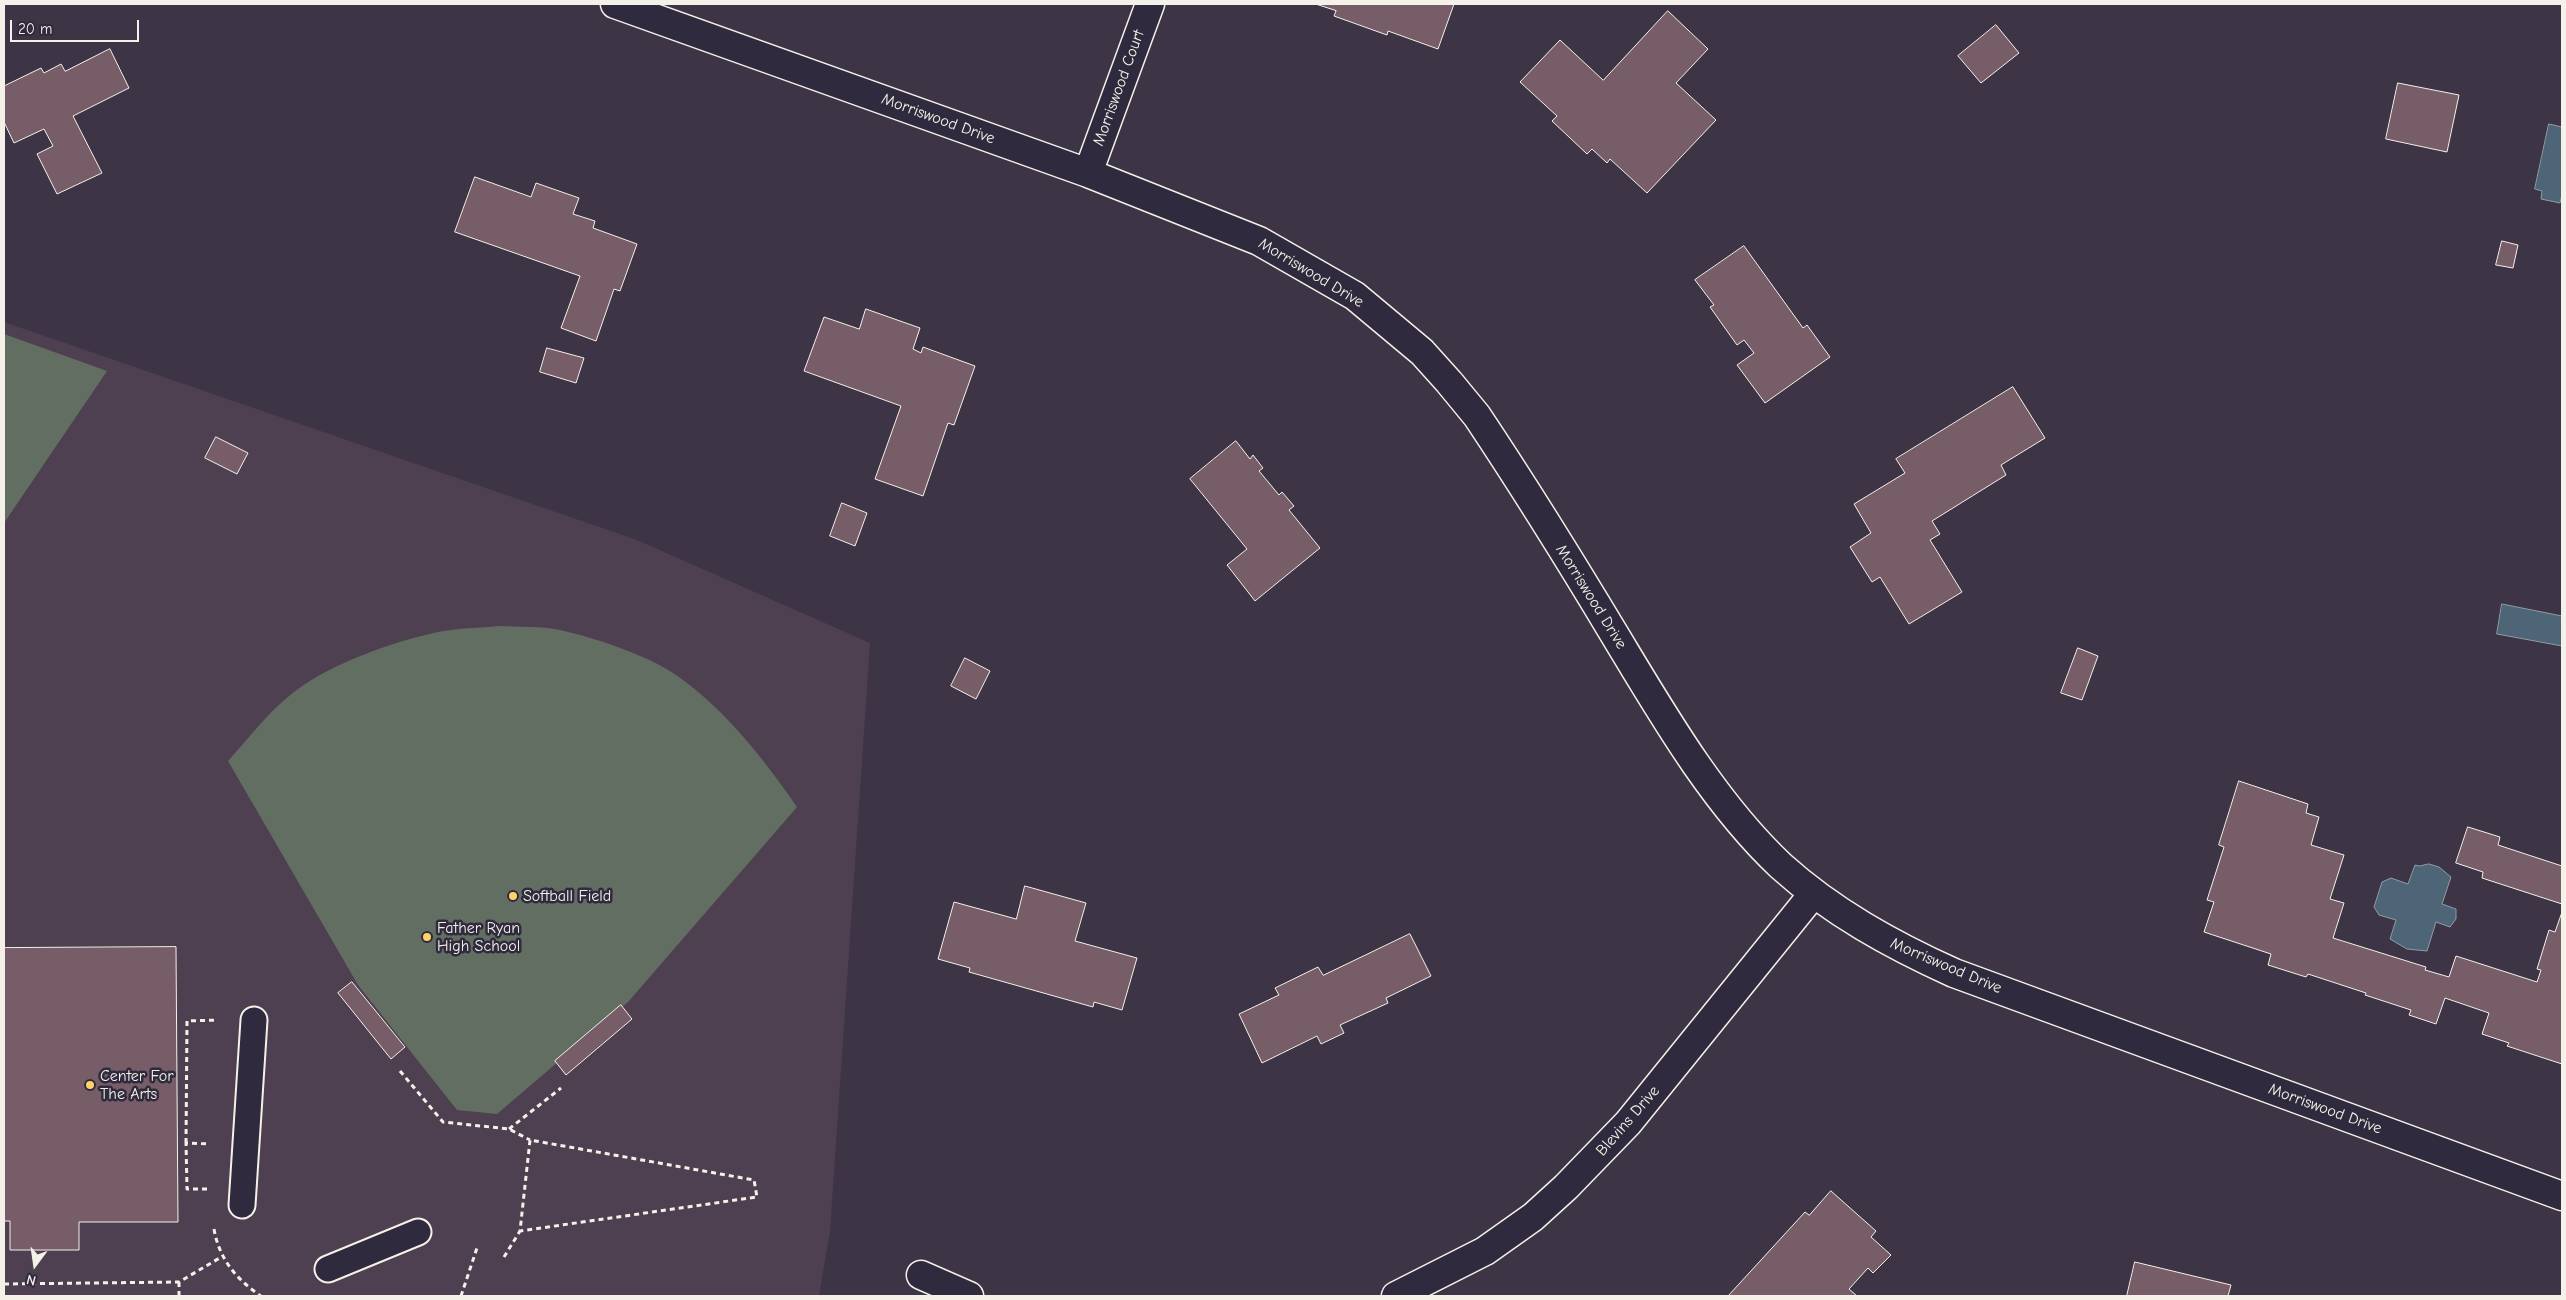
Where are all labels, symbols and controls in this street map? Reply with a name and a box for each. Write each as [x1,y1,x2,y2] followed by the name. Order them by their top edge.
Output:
[12,10,141,42] scale bar
[18,20,52,38] text: 20 m
[1089,27,1149,149] street label: Morriswood Court
[879,90,997,148] street label: Morriswood Drive
[1255,234,1367,312] street label: Morriswood Drive
[1551,541,1631,653] street label: Morriswood Drive
[523,886,611,906] place label: Softball Field
[507,890,519,902] marker: Softball Field
[437,918,520,956] place label: Father Ryan High School
[421,931,433,943] marker: Father Ryan High School
[1887,934,2005,998] street label: Morriswood Drive
[100,1066,174,1104] place label: Center For The Arts
[84,1079,96,1091] marker: Center For The Arts
[2266,1080,2384,1138] street label: Morriswood Drive
[1592,1082,1664,1160] street label: Blevins Drive
[10,1240,60,1290] north arrow
[25,1271,38,1289] text: N

